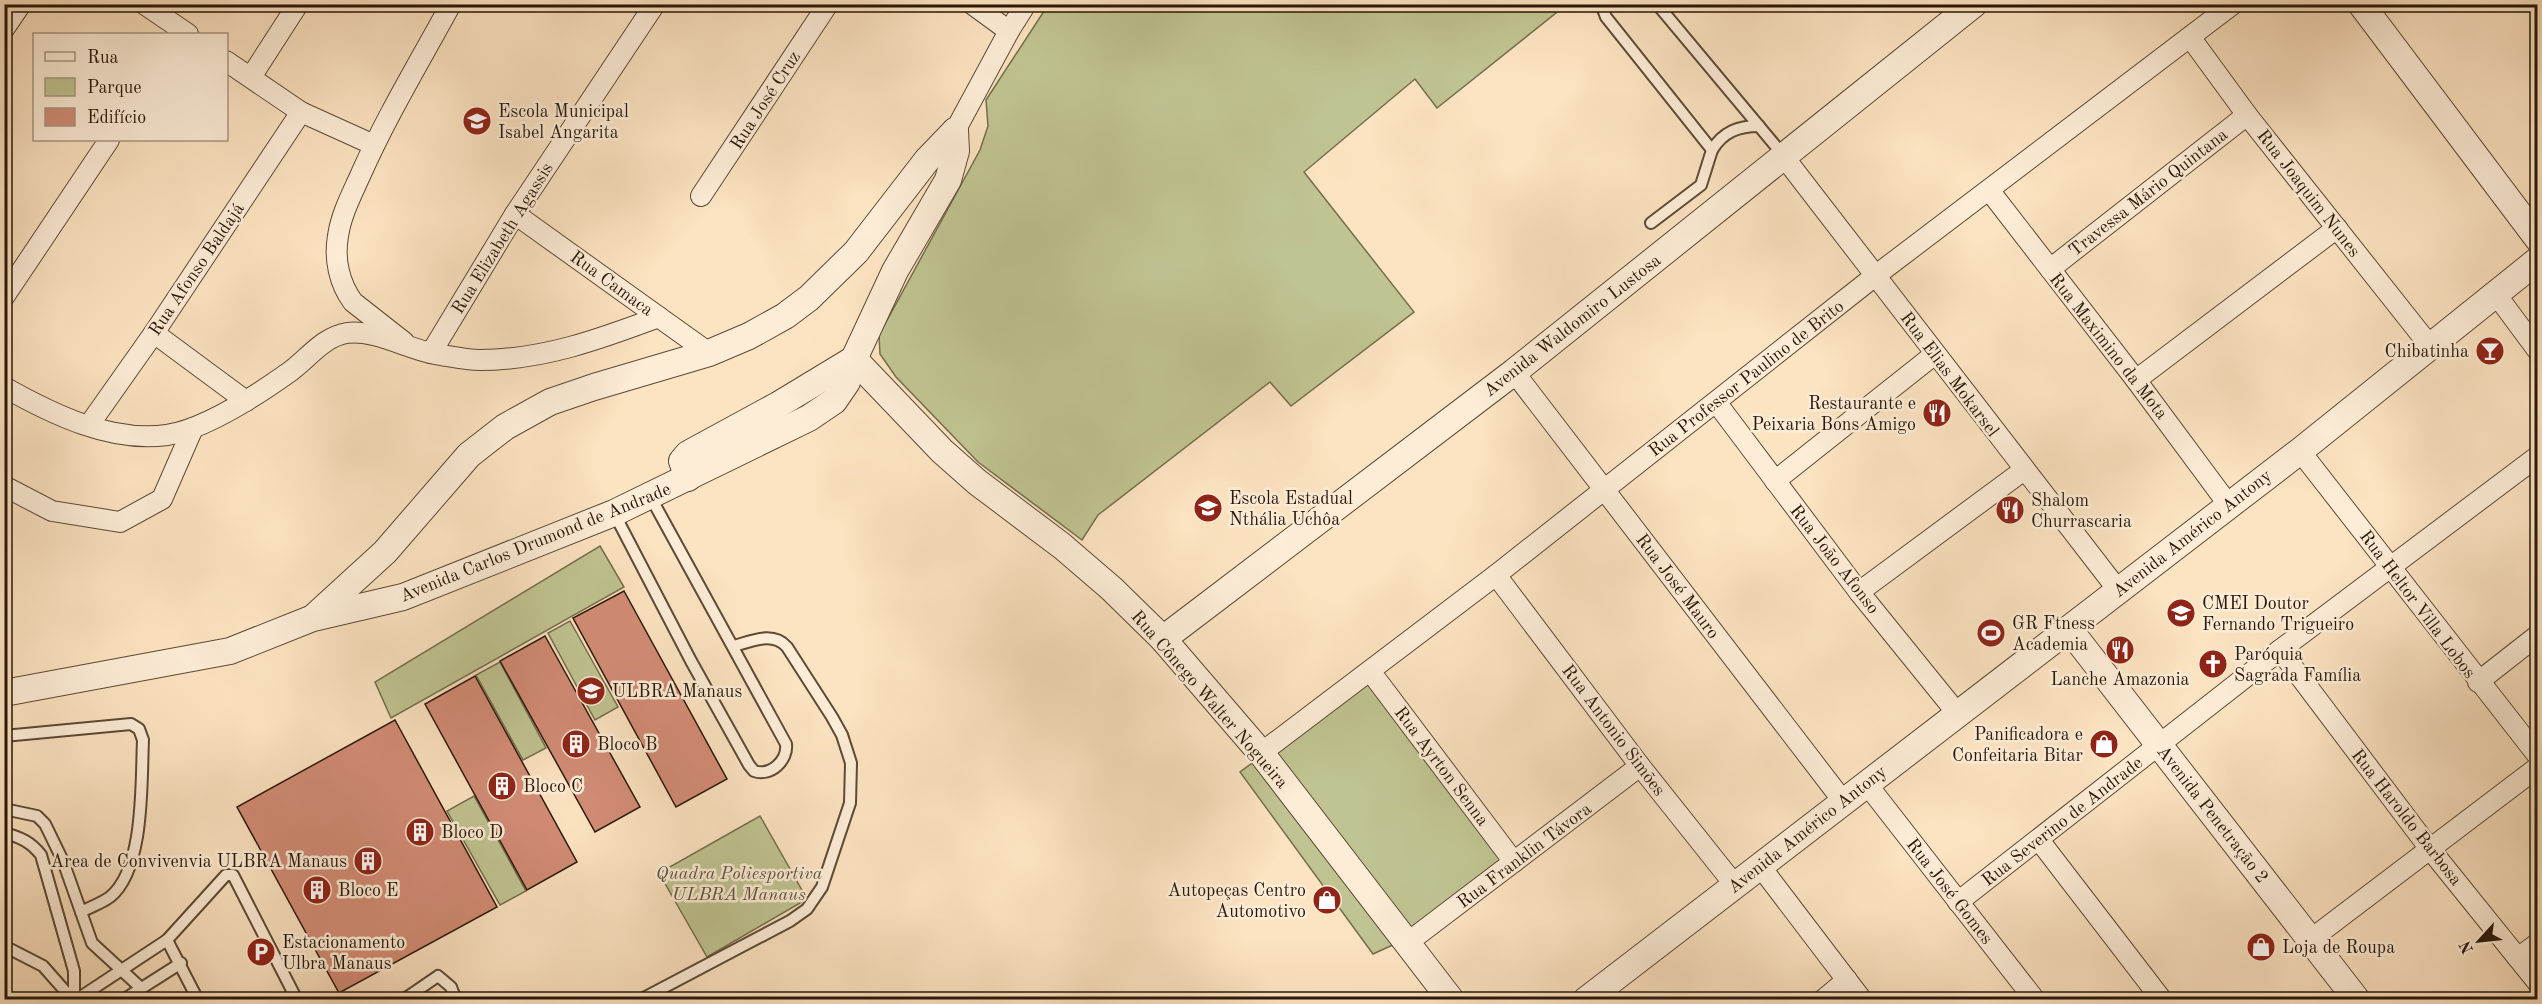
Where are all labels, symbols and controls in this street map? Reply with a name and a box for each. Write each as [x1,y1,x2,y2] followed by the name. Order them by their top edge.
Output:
[33,33,228,141] legend
[727,48,804,153] street label: Rua José Cruz
[87,49,118,67] text: Rua
[87,79,142,97] text: Parque
[498,103,629,142] place label: Escola Municipal Isabel Angarita
[461,105,493,137] school or university icon: Escola Municipal Isabel Angarita
[87,109,146,127] text: Edifício
[2066,125,2231,260] street label: Travessa Mário Quintana
[2253,127,2363,261] street label: Rua Joaquim Nunes
[449,160,557,317] street label: Rua Elizabeth Agassis
[146,200,248,339] street label: Rua Afonso Baldajá
[567,248,656,320] street label: Rua Camaca
[1481,251,1665,400] street label: Avenida Waldomiro Lustosa
[2046,270,2171,423] street label: Rua Maximino da Mota
[1646,297,1848,460] street label: Rua Professor Paulino de Brito
[1897,309,2002,440] street label: Rua Elias Mokarsel
[2474,335,2506,367] bar icon: Chibatinha
[2385,343,2469,361] place label: Chibatinha
[1752,395,1916,434] place label: Restaurante e Peixaria Bons Amigo
[1921,397,1953,429] restaurant icon: Restaurante e Peixaria Bons Amigo
[2110,466,2276,601] street label: Avenida Américo Antony
[397,480,673,606] street label: Avenida Carlos Drumond de Andrade
[1229,490,1353,529] place label: Escola Estadual Nthália Uchôa
[1192,492,1224,524] school or university icon: Escola Estadual Nthália Uchôa
[2031,492,2132,531] place label: Shalom Churrascaria
[1994,494,2026,526] restaurant icon: Shalom Churrascaria
[1786,502,1882,618] street label: Rua João Afonso
[2356,527,2479,682] street label: Rua Heltor Villa Lobos
[1632,531,1722,642] street label: Rua José Mauro
[2202,595,2354,634] place label: CMEI Doutor Fernando Trigueiro
[2165,597,2197,629] school or university icon: CMEI Doutor Fernando Trigueiro
[1127,607,1291,792] street label: Rua Cônego Walter Nogueira
[2012,615,2095,654] place label: GR Ftness Academia
[1975,617,2007,649] sports icon: GR Ftness Academia
[2104,634,2136,666] restaurant icon: Lanche Amazonia
[2234,646,2361,685] place label: Paróquia Sagrada Família
[2197,648,2229,680] church icon: Paróquia Sagrada Família
[1558,662,1668,800] street label: Rua Antonio Simões
[2051,671,2190,689] place label: Lanche Amazonia
[575,675,607,707] school or university icon: ULBRA Manaus
[612,683,742,701] place label: ULBRA Manaus
[1391,704,1492,830] street label: Rua Ayrton Senna
[1952,726,2084,765] place label: Panificadora e Confeitaria Bitar
[560,728,592,760] building icon: Bloco B
[2088,728,2120,760] shop icon: Panificadora e Confeitaria Bitar
[597,736,657,754] place label: Bloco B
[2153,743,2271,887] street label: Avenida Penetração 2
[2348,746,2465,889] street label: Rua Haroldo Barbosa
[1979,754,2146,890] street label: Rua Severino de Andrade
[1725,762,1891,897] street label: Avenida Américo Antony
[486,770,518,802] building icon: Bloco C
[523,778,583,796] place label: Bloco C
[1454,800,1595,912] street label: Rua Franklin Távora
[404,816,436,848] building icon: Bloco D
[441,824,503,842] place label: Bloco D
[1903,835,1996,948] street label: Rua José Gomes
[352,845,384,877] building icon: Area de Convivenvia ULBRA Manaus
[51,853,347,871] place label: Area de Convivenvia ULBRA Manaus
[656,865,823,904] park label: Quadra Poliesportiva ULBRA Manaus
[301,874,333,906] building icon: Bloco E
[338,882,398,900] place label: Bloco E
[1168,882,1306,921] place label: Autopeças Centro Automotivo
[1311,884,1343,916] shop icon: Autopeças Centro Automotivo
[2449,911,2509,971] north arrow
[2245,931,2277,963] shop icon: Loja de Roupa
[282,934,405,973] place label: Estacionamento Ulbra Manaus
[245,936,277,968] parking icon: Estacionamento Ulbra Manaus
[2457,937,2477,956] text: N
[2282,939,2395,957] place label: Loja de Roupa

